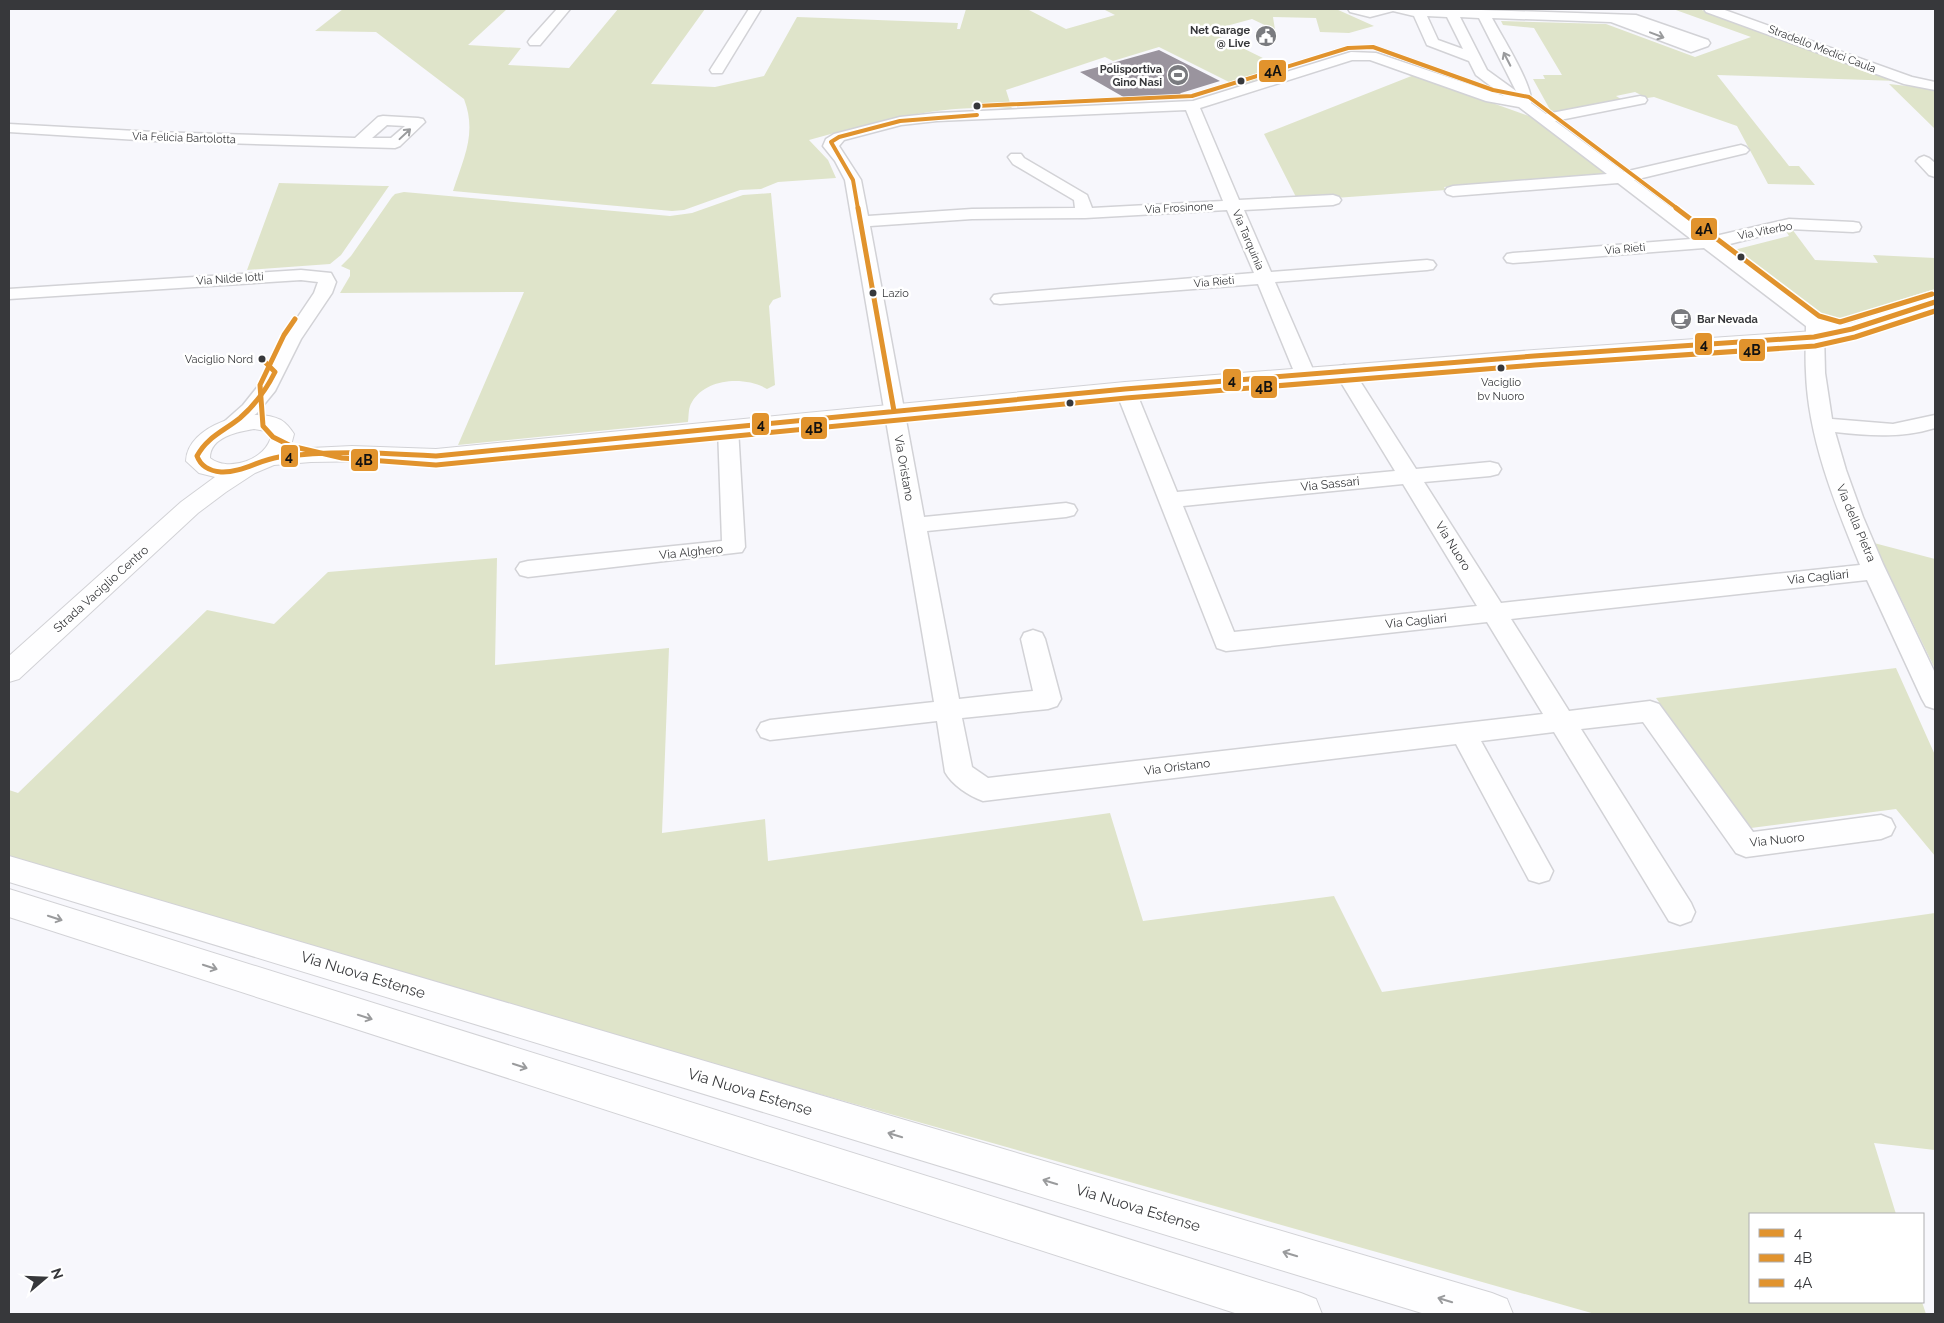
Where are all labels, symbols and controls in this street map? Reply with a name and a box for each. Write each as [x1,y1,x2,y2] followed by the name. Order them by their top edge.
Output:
[1766,22,1878,76] street label: Stradello Medici Caula
[1190,24,1250,50] place label: Net Garage @ Live
[1254,24,1278,48] public building icon: Net Garage @ Live
[1649,31,1664,40] one-way arrow
[1502,52,1512,67] one-way arrow
[1258,59,1287,83] line badge: 4A
[1100,63,1162,89] place label: Polisportiva Gino Nasi
[1166,63,1190,87] sports icon: Polisportiva Gino Nasi
[1264,63,1282,79] text: 4A
[1236,76,1246,86] unlabelled marker
[972,101,982,111] unlabelled marker
[398,128,411,140] one-way arrow
[132,130,236,146] street label: Via Felicia Bartolotta
[1144,200,1214,216] street label: Via Frosinone
[1229,208,1267,272] street label: Via Tarquinia
[1690,217,1718,241] line badge: 4A
[1737,219,1794,243] street label: Via Viterbo
[1695,221,1713,237] text: 4A
[1604,241,1646,257] street label: Via Rieti
[1736,252,1746,262] unlabelled marker
[196,270,264,288] street label: Via Nilde Iotti
[1193,274,1235,290] street label: Via Rieti
[882,287,909,300] place label: Lazio
[868,288,878,298] marker: Lazio
[1669,307,1693,331] cafe icon: Bar Nevada
[1697,313,1758,326] place label: Bar Nevada
[1694,332,1713,356] line badge: 4
[1700,336,1708,352] text: 4
[1738,338,1766,362] line badge: 4B
[1743,342,1761,358] text: 4B
[185,353,253,366] place label: Vaciglio Nord
[257,354,267,364] marker: Vaciglio Nord
[1496,363,1506,373] marker: Vaciglio bv Nuoro
[1222,368,1242,392] line badge: 4
[1228,372,1236,388] text: 4
[1250,375,1278,399] line badge: 4B
[1478,376,1525,403] place label: Vaciglio bv Nuoro
[1255,379,1273,395] text: 4B
[1065,398,1075,408] unlabelled marker
[751,412,770,436] line badge: 4
[757,416,765,432] text: 4
[800,416,828,440] line badge: 4B
[805,420,823,436] text: 4B
[891,434,917,502] street label: Via Oristano
[280,444,299,468] line badge: 4
[285,448,293,464] text: 4
[350,448,379,472] line badge: 4B
[355,452,373,468] text: 4B
[1300,474,1360,494] street label: Via Sassari
[1833,482,1879,564] street label: Via della Pietra
[1432,519,1474,573] street label: Via Nuoro
[658,542,724,562] street label: Via Alghero
[51,543,151,635] street label: Strada Vaciglio Centro
[1787,567,1849,587] street label: Via Cagliari
[1385,611,1447,631] street label: Via Cagliari
[1143,756,1211,778] street label: Via Oristano
[1749,830,1805,850] street label: Via Nuoro
[47,914,63,924] one-way arrow
[299,947,428,1003] street label: Via Nuova Estense
[202,963,218,973] one-way arrow
[357,1012,373,1022] one-way arrow
[511,1062,527,1071] one-way arrow
[686,1064,815,1120] street label: Via Nuova Estense
[887,1129,903,1139] one-way arrow
[1043,1176,1059,1186] one-way arrow
[1074,1180,1203,1236] street label: Via Nuova Estense
[1749,1213,1924,1303] legend
[1794,1224,1802,1242] text: 4
[1282,1248,1298,1258] one-way arrow
[1794,1249,1812,1267] text: 4B
[20,1253,70,1303] north arrow
[48,1266,67,1281] text: N
[1794,1274,1812,1292] text: 4A
[1438,1295,1454,1305] one-way arrow

